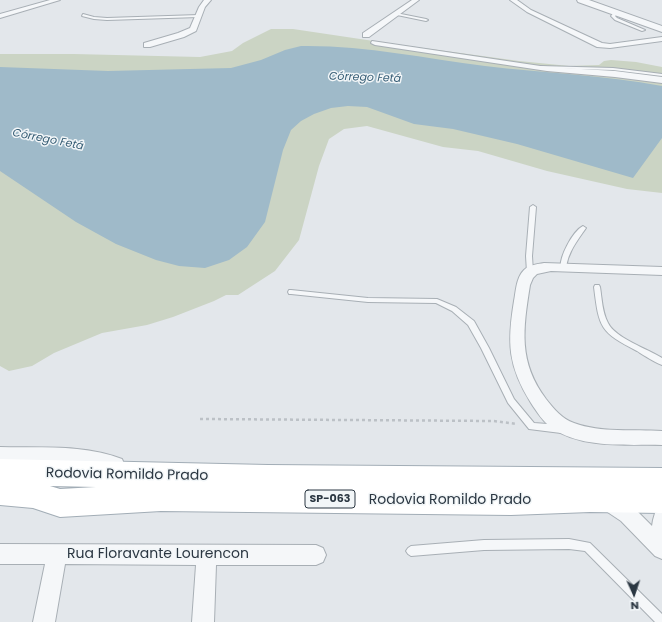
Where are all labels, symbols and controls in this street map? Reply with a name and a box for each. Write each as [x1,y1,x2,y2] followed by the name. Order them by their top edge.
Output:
[329,70,401,86] water label: Córrego Fetá
[11,127,85,153] water label: Córrego Fetá
[46,465,208,485] street label: Rodovia Romildo Prado
[305,490,355,508] road number: SP-063
[369,492,531,508] street label: Rodovia Romildo Prado
[67,546,249,562] street label: Rua Floravante Lourencon
[614,574,654,614] north arrow
[630,598,639,614] text: N

